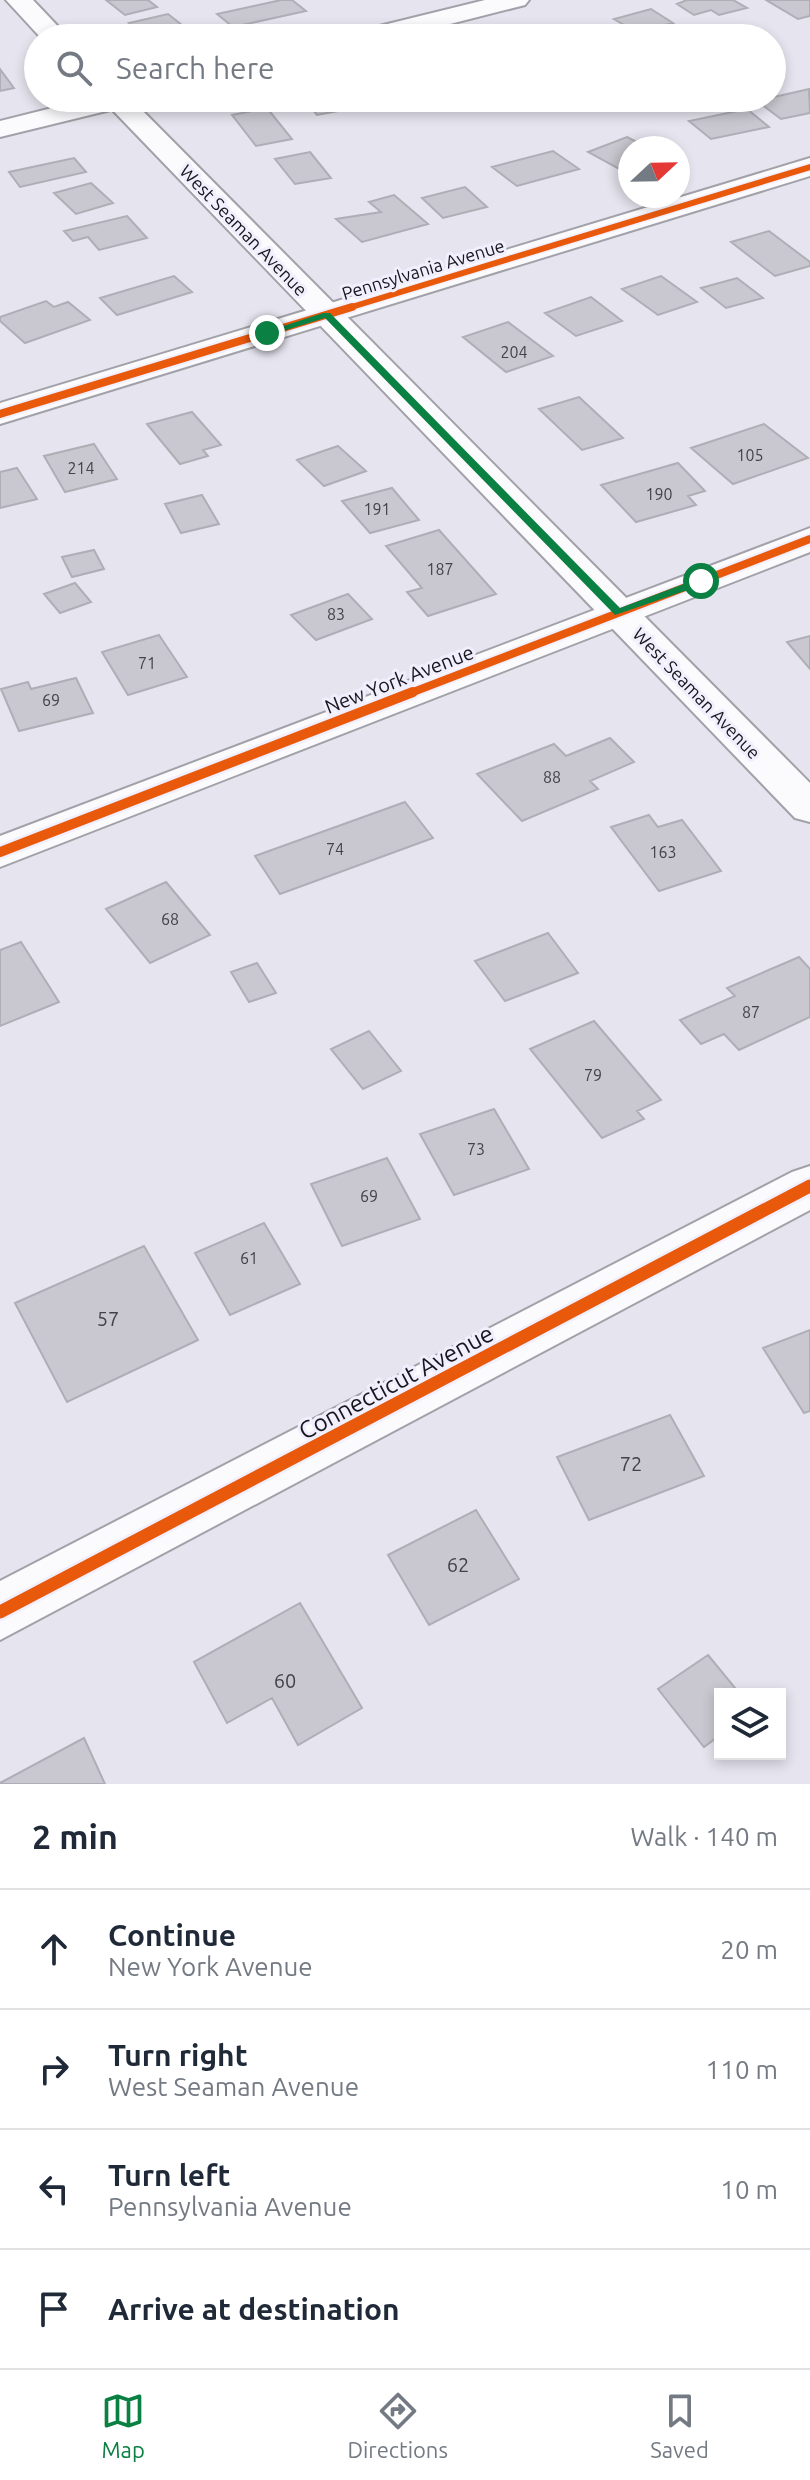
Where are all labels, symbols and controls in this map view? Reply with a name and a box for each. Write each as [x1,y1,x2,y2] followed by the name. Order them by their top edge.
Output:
[24,24,786,112] search box
[52,46,96,90] icon: search
[116,51,275,85] text: Search here
[618,136,690,208] north arrow
[176,161,312,299] street label: West Seaman Avenue
[339,235,507,303] street label: Pennsylvania Avenue
[249,315,285,351] route end
[500,343,528,361] house number: 204
[736,446,764,464] house number: 105
[67,459,95,477] house number: 214
[645,485,673,503] house number: 190
[363,500,391,518] house number: 191
[426,560,454,578] house number: 187
[683,563,719,599] route start
[327,605,345,623] house number: 83
[629,624,765,762] street label: West Seaman Avenue
[321,640,477,718] street label: New York Avenue
[138,654,156,672] house number: 71
[42,691,60,709] house number: 69
[543,768,561,786] house number: 88
[326,840,344,858] house number: 74
[649,843,677,861] house number: 163
[161,910,179,928] house number: 68
[742,1003,760,1021] house number: 87
[584,1066,602,1084] house number: 79
[467,1140,485,1158] house number: 73
[360,1187,378,1205] house number: 69
[240,1249,258,1267] house number: 61
[97,1307,119,1330] house number: 57
[294,1319,498,1445] street label: Connecticut Avenue
[620,1452,642,1475] house number: 72
[447,1553,469,1576] house number: 62
[274,1669,296,1692] house number: 60
[714,1688,786,1760] map controls
[714,1688,786,1760] button: layers
[32,1817,118,1855] text: 2 min
[630,1822,778,1851] text: Walk · 140 m
[108,1918,236,1952] text: Continue
[32,1927,76,1971] icon: ahead
[720,1935,778,1964] text: 20 m
[108,1952,313,1981] text: New York Avenue
[108,2038,248,2072] text: Turn right
[32,2047,76,2091] icon: right
[706,2055,778,2084] text: 110 m
[108,2072,359,2101] text: West Seaman Avenue
[108,2158,230,2192] text: Turn left
[32,2167,76,2211] icon: left
[720,2175,778,2204] text: 10 m
[108,2192,352,2221] text: Pennsylvania Avenue
[32,2287,76,2331] icon: arrive
[108,2292,400,2326] text: Arrive at destination
[101,2389,145,2462] tab: Map
[347,2389,448,2462] tab: Directions
[650,2389,709,2462] tab: Saved

